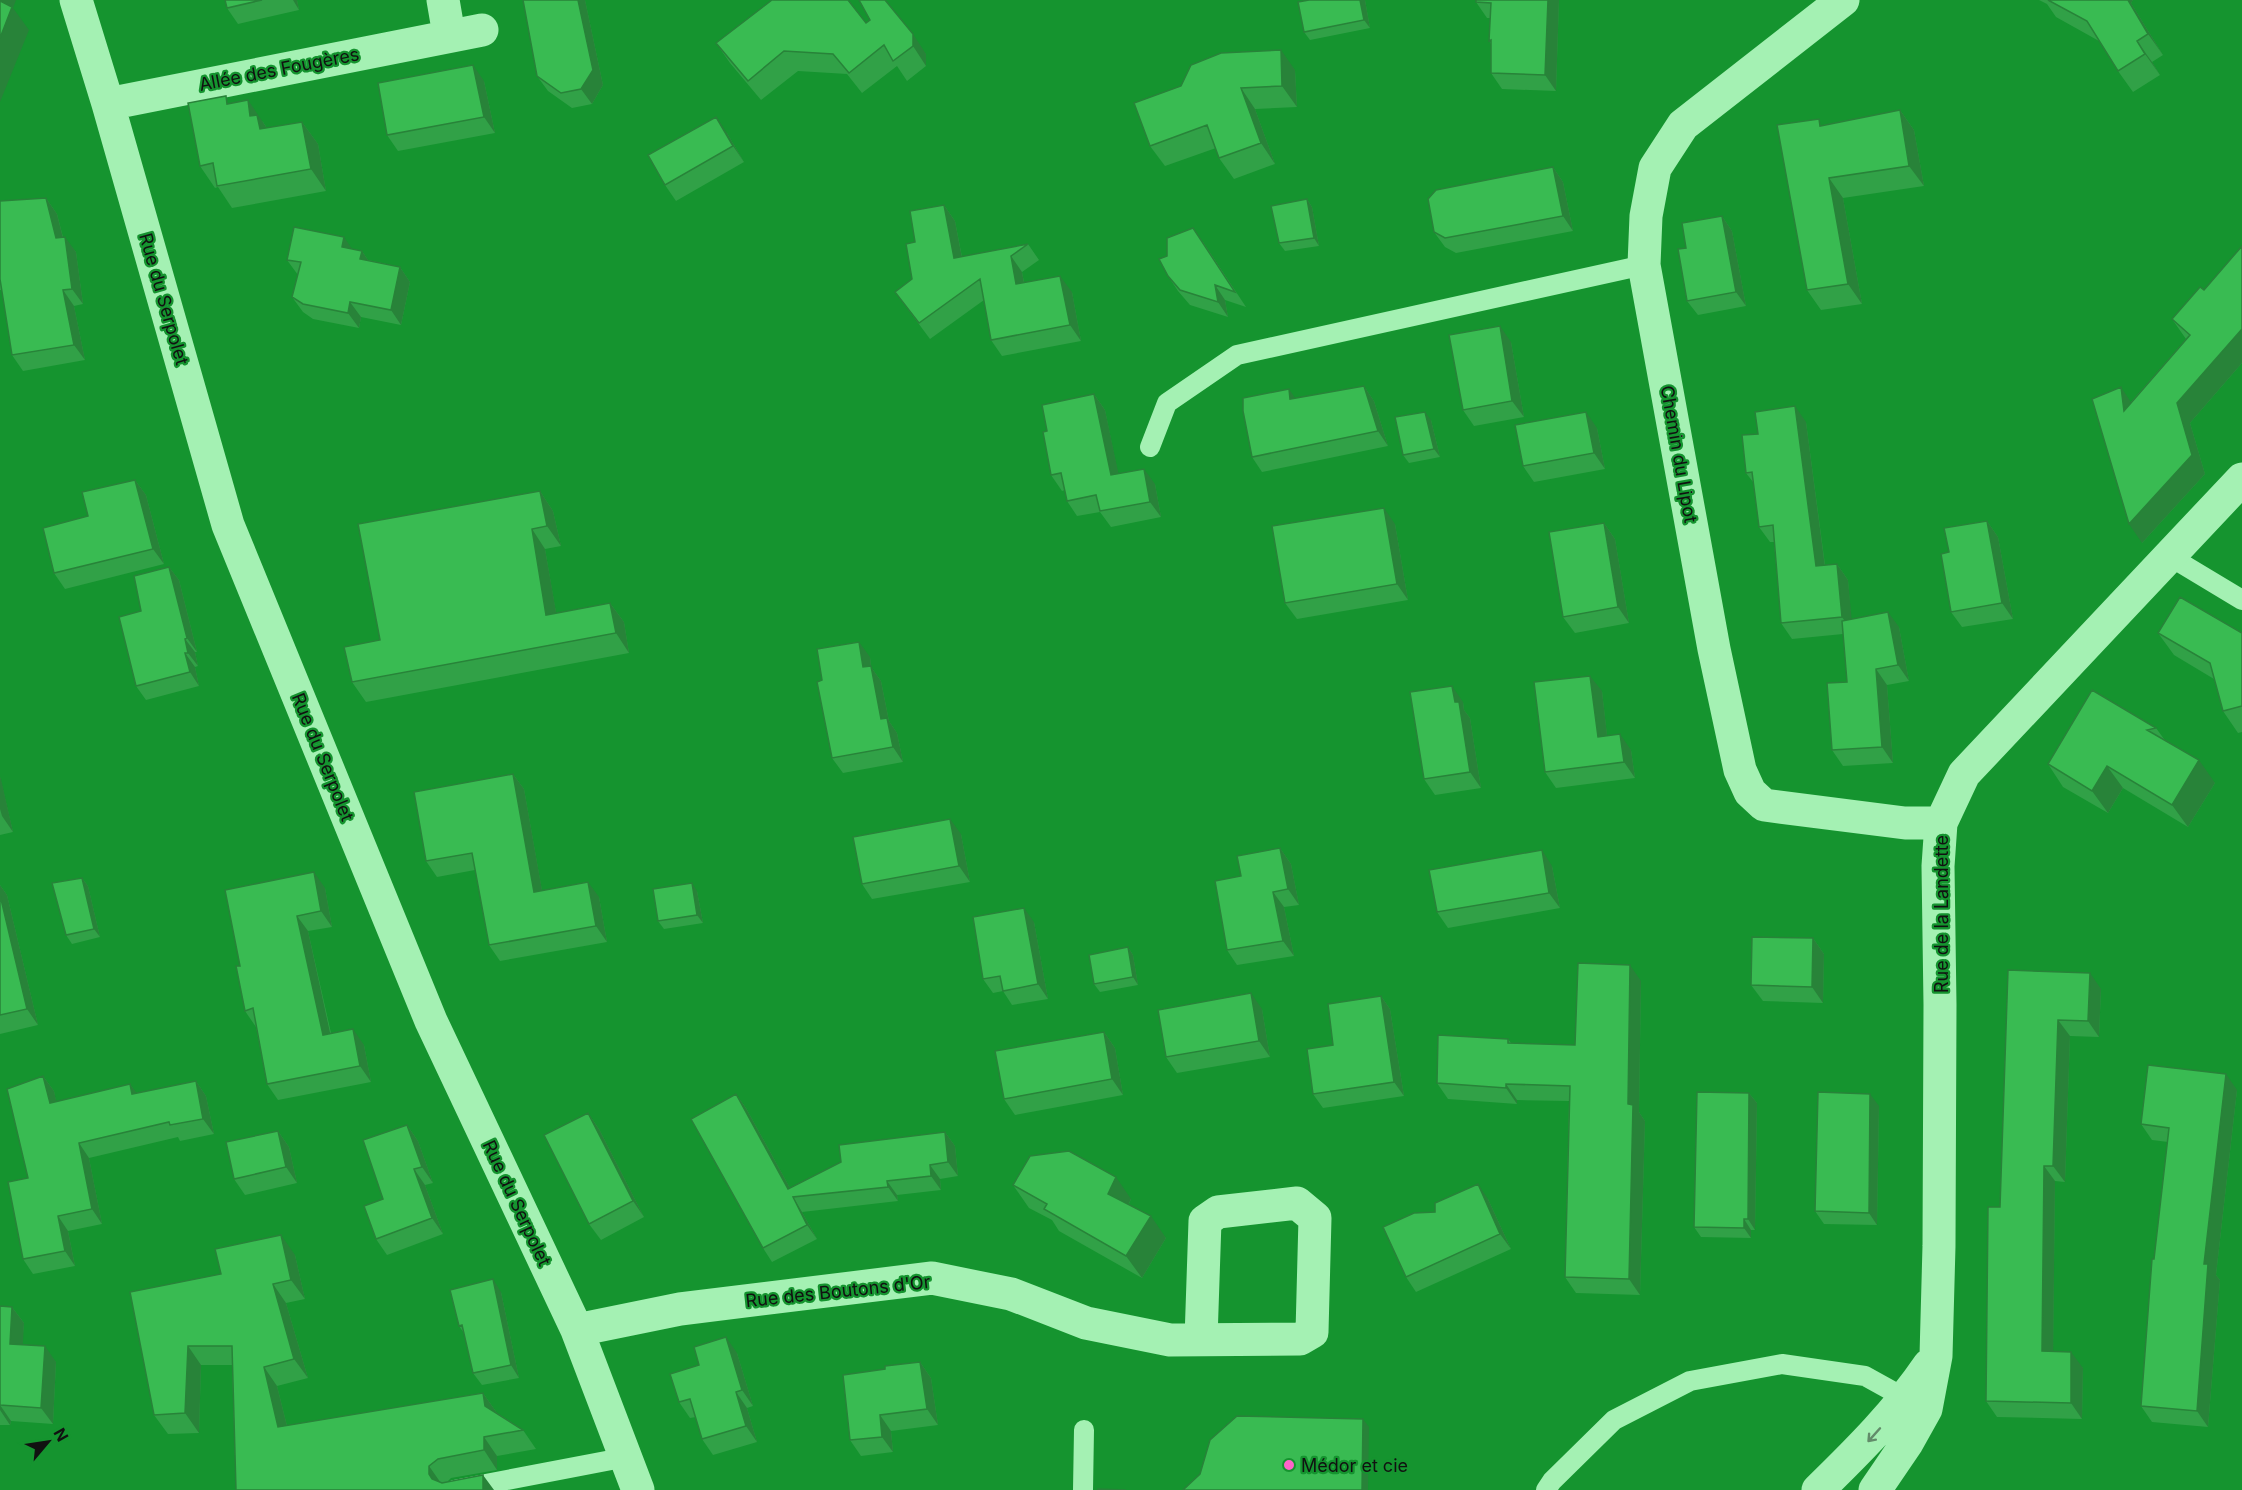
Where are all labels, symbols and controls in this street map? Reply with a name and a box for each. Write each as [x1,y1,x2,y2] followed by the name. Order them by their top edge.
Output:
[197,43,361,95] street label: Allée des Fougères
[135,231,193,367] street label: Rue du Serpolet
[1657,384,1701,524] street label: Chemin du Lipot
[288,690,358,824] street label: Rue du Serpolet
[1931,835,1952,993] street label: Rue de la Landette
[479,1137,555,1269] street label: Rue du Serpolet
[745,1271,932,1311] street label: Rue des Boutons d'Or
[18,1412,78,1472] north arrow
[49,1425,73,1445] text: N
[1867,1427,1881,1442] one-way arrow
[1301,1455,1408,1476] place label: Médor et cie
[1282,1458,1296,1472] marker: Médor et cie

